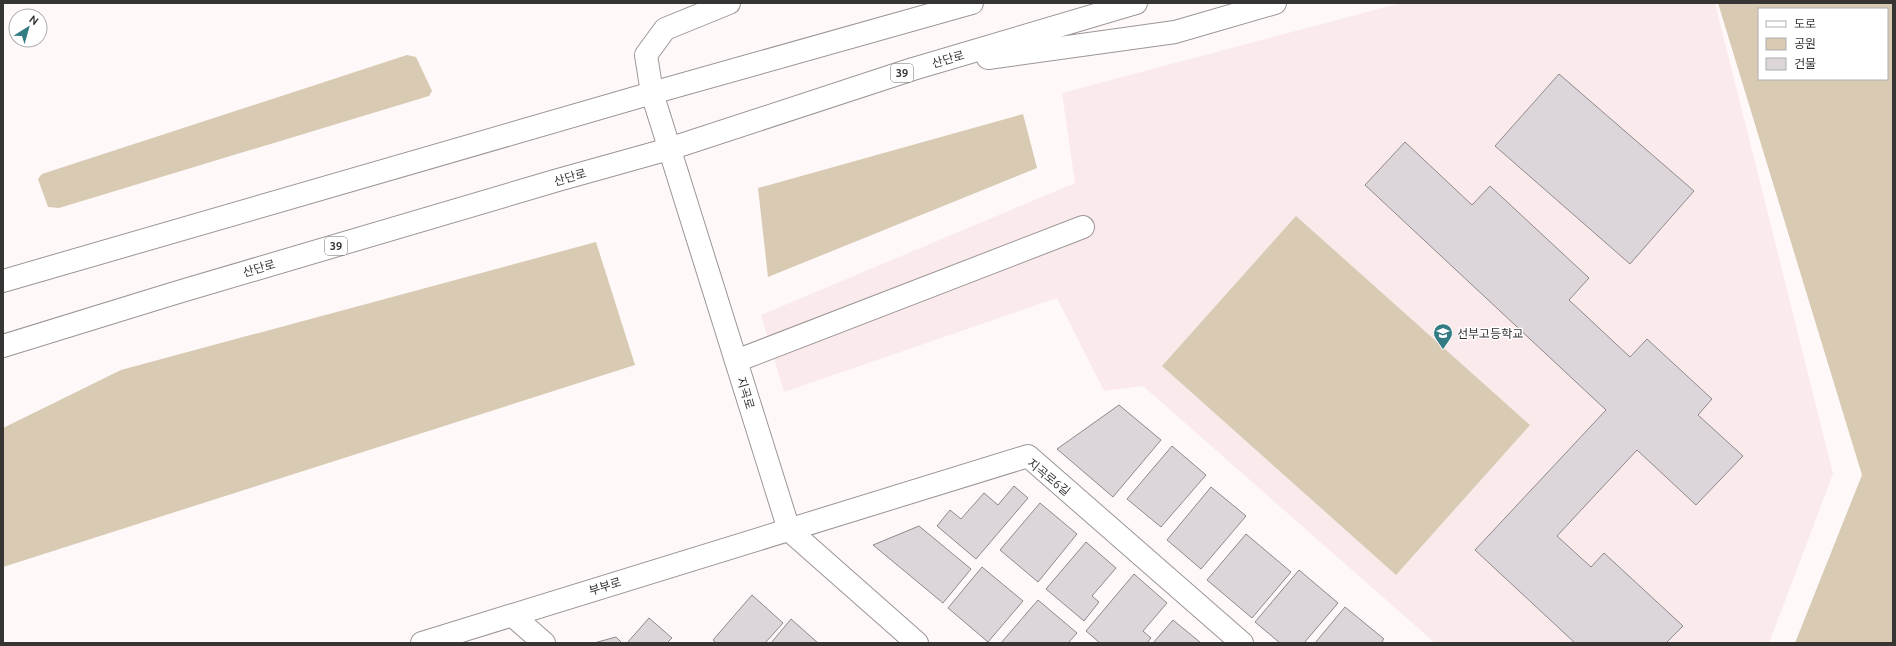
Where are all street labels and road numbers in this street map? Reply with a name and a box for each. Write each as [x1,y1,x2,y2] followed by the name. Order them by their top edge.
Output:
[930,48,966,70] street label: 산단로
[891,64,913,82] road number: 39
[552,166,588,188] street label: 산단로
[325,237,347,255] road number: 39
[241,257,277,279] street label: 산단로
[735,375,757,411] street label: 지곡로
[1025,456,1073,498] street label: 지곡로6길
[587,575,623,597] street label: 부부로

